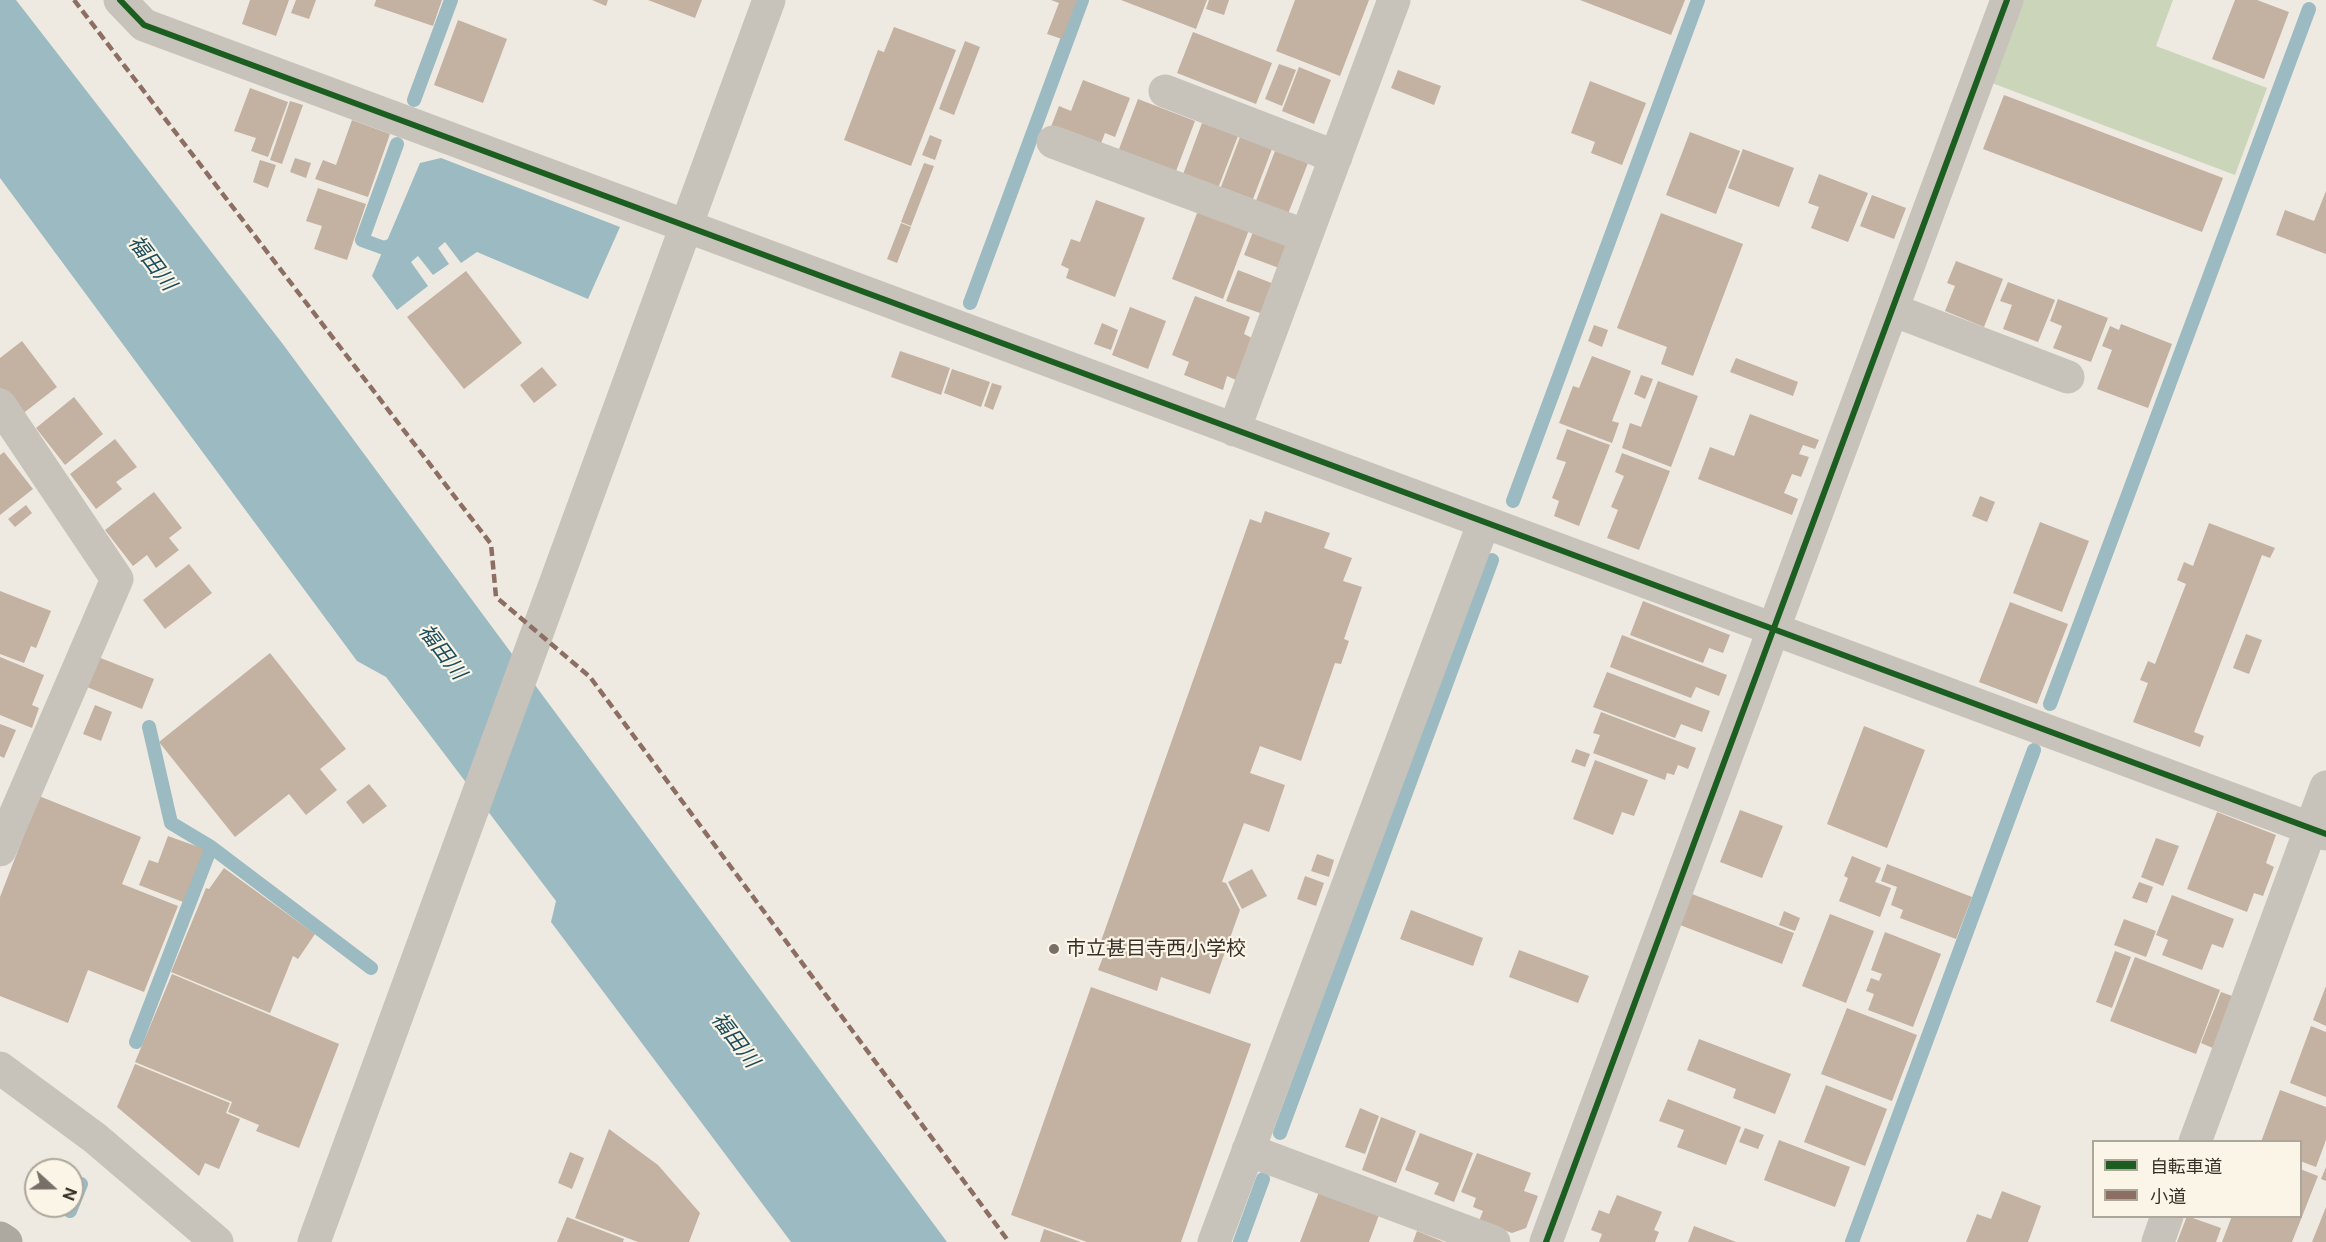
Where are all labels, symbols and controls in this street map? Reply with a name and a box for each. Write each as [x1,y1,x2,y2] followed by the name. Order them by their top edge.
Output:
[123,230,181,296] water label: 福田川
[413,619,471,685] water label: 福田川
[1066,937,1246,961] place label: 市立甚目寺西小学校
[1047,942,1061,956] marker: 市立甚目寺西小学校
[706,1007,764,1073] water label: 福田川
[2092,1140,2302,1218] legend
[2150,1156,2222,1177] text: 自転車道
[24,1158,84,1218] north arrow
[58,1185,81,1203] text: N
[2150,1186,2186,1207] text: 小道

